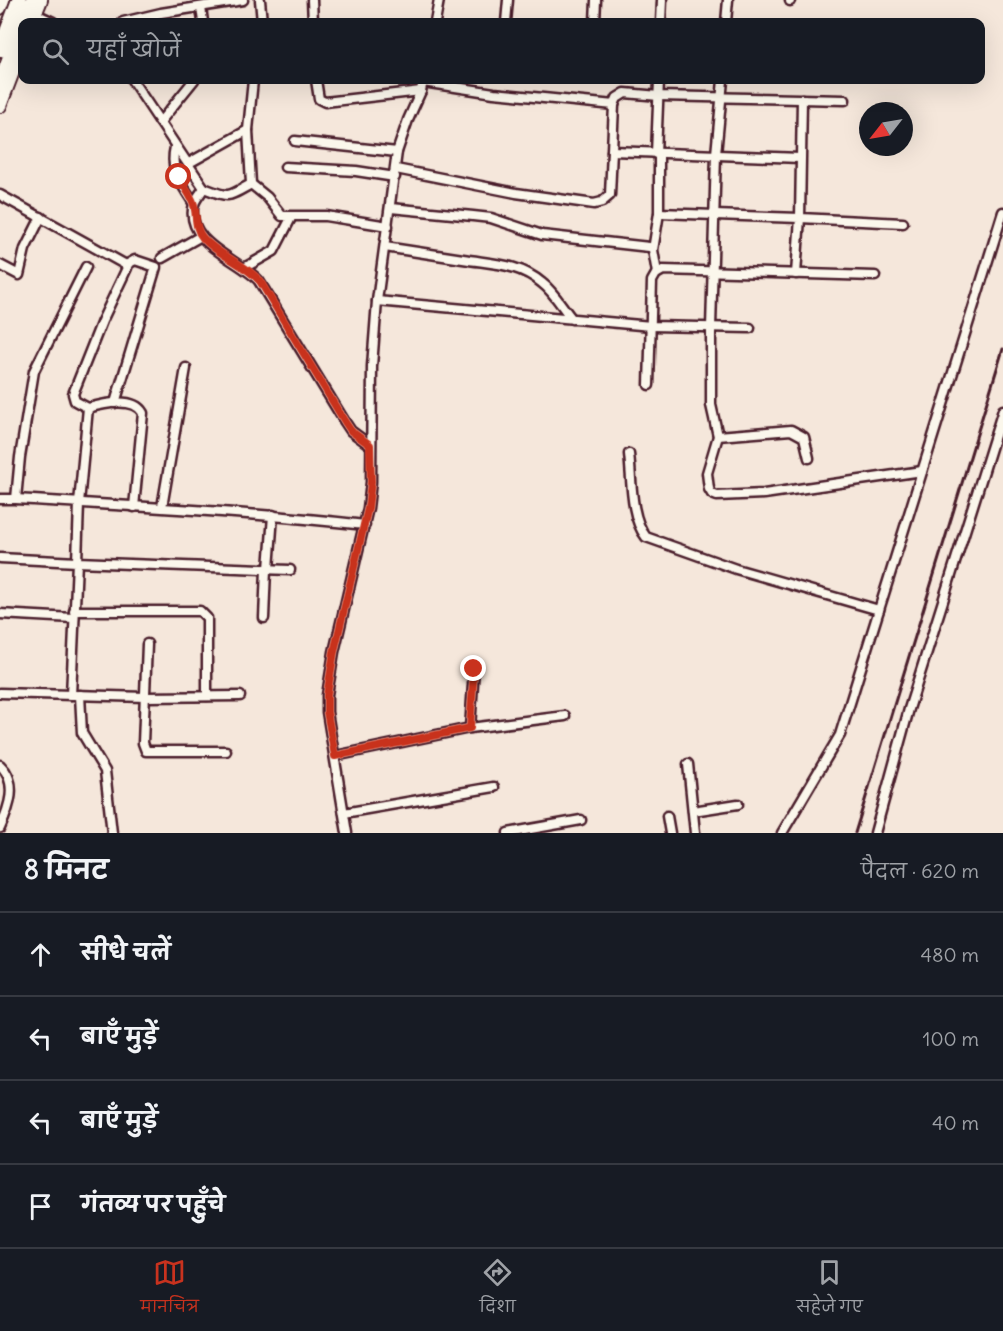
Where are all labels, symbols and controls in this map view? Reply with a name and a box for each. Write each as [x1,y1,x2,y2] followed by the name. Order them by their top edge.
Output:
[18,18,985,84] search box
[39,35,72,68] icon: search
[87,35,181,63] text: यहाँ खोजें
[859,102,913,156] north arrow
[165,163,191,189] route start
[460,655,486,681] route end
[24,853,108,886] text: 8 मिनट
[861,858,979,883] text: पैदल · 620 m
[24,938,57,971] icon: ahead
[81,938,171,966] text: सीधे चलें
[920,942,979,967] text: 480 m
[24,1022,57,1055] icon: left
[81,1022,158,1050] text: बाएँ मुड़ें
[922,1026,979,1051] text: 100 m
[24,1106,57,1139] icon: left
[81,1106,158,1134] text: बाएँ मुड़ें
[932,1110,979,1135] text: 40 m
[24,1190,57,1223] icon: arrive
[81,1190,225,1218] text: गंतव्य पर पहुँचे
[140,1256,199,1324] tab: मानचित्र
[480,1256,516,1324] tab: दिशा
[797,1256,863,1324] tab: सहेजे गए

